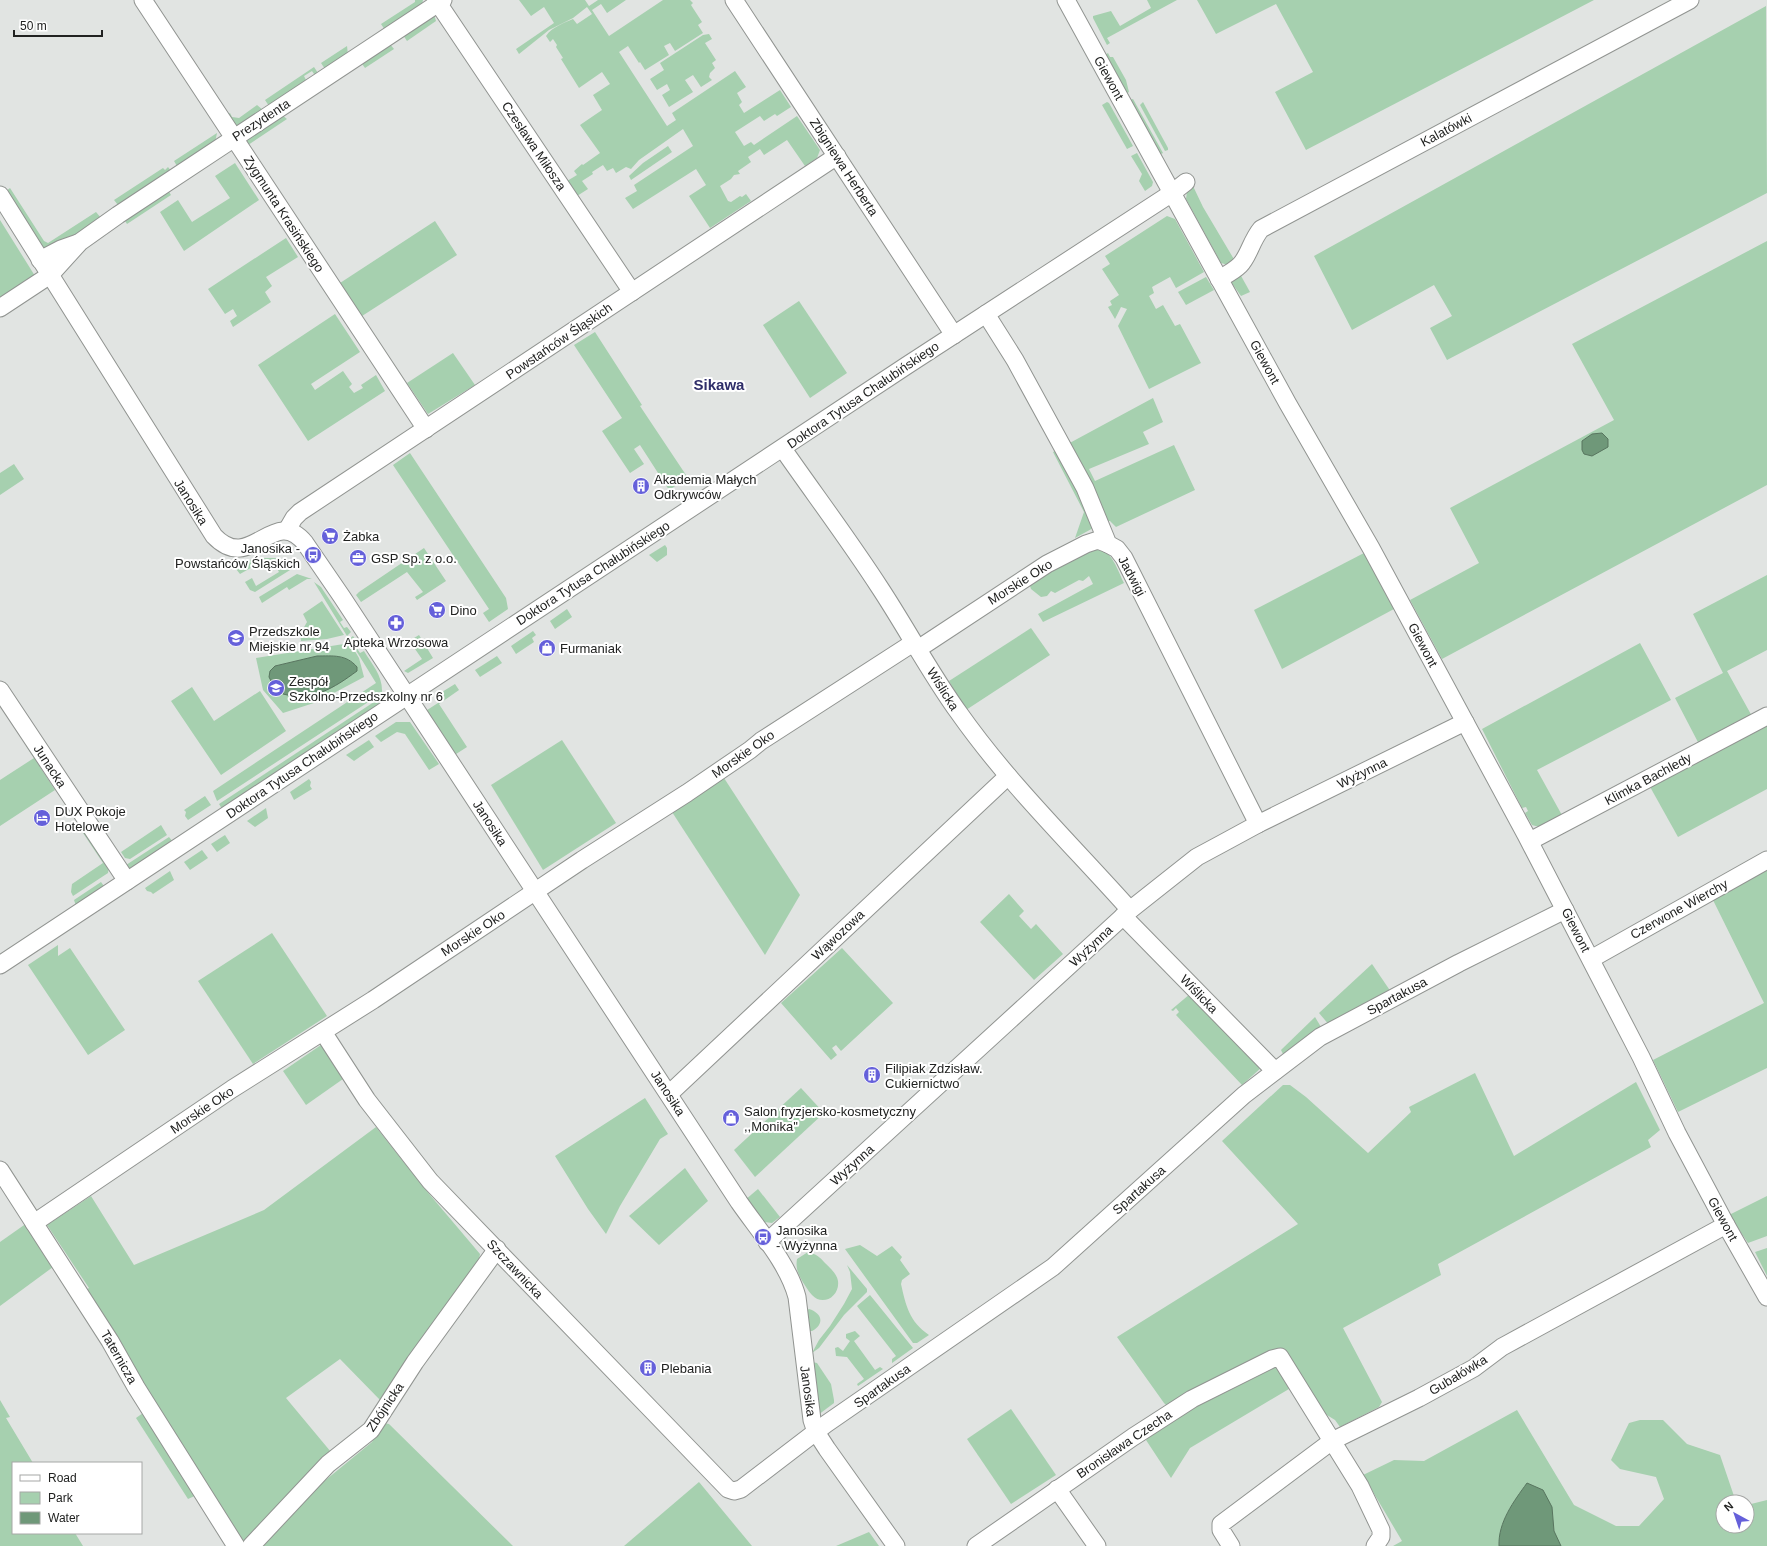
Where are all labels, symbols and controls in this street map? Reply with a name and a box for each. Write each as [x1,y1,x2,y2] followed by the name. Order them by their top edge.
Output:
[14,12,102,38] scale bar
[20,19,47,33] text: 50 m
[1091,54,1127,103] street label: Giewont
[229,95,293,144] street label: Prezydenta
[499,99,570,194] street label: Czesława Miłosza
[1418,110,1474,150] street label: Kalatówki
[807,115,882,219] street label: Zbigniewa Herberta
[241,153,327,275] street label: Zygmunta Krasińskiego
[503,300,615,382] street label: Powstańców Śląskich
[1247,338,1283,387] street label: Giewont
[784,339,942,451] street label: Doktora Tytusa Chałubińskiego
[694,376,745,393] district label: Sikawa
[654,472,757,502] place label: Akademia Małych Odkrywców
[171,476,211,528] street label: Janosika
[631,476,651,496] building icon: Akademia Małych Odkrywców
[514,518,672,628] street label: Doktora Tytusa Chałubińskiego
[320,526,340,546] supermarket icon: Żabka
[343,529,380,544] place label: Żabka
[175,541,300,571] place label: Janosika - Powstańców Śląskich
[303,545,323,565] bus stop icon: Janosika - Powstańców Śląskich
[348,548,368,568] office icon: GSP Sp. z o.o.
[371,551,457,566] place label: GSP Sp. z o.o.
[1115,553,1149,599] street label: Jadwigi
[985,556,1055,608] street label: Morskie Oko
[427,600,447,620] supermarket icon: Dino
[450,603,477,618] place label: Dino
[386,613,406,633] pharmacy icon: Apteka Wrzosowa
[1405,620,1441,670] street label: Giewont
[249,624,329,654] place label: Przedszkole Miejskie nr 94
[226,628,246,648] school or university icon: Przedszkole Miejskie nr 94
[344,635,449,650] place label: Apteka Wrzosowa
[537,638,557,658] shop icon: Furmaniak
[560,641,622,656] place label: Furmaniak
[924,665,962,714] street label: Wiślicka
[289,674,443,704] place label: Zespół Szkolno-Przedszkolny nr 6
[266,678,286,698] school or university icon: Zespół Szkolno-Przedszkolny nr 6
[223,709,381,821] street label: Doktora Tytusa Chałubińskiego
[709,727,777,781] street label: Morskie Oko
[31,742,70,791] street label: Junacka
[1602,750,1694,808] street label: Klimka Bachledy
[1335,754,1390,791] street label: Wyżynna
[470,797,511,849] street label: Janosika
[55,804,126,834] place label: DUX Pokoje Hotelowe
[32,808,52,828] hotel icon: DUX Pokoje Hotelowe
[1628,876,1731,942] street label: Czerwone Wierchy
[1558,905,1594,955] street label: Giewont
[809,906,868,963] street label: Wąwozowa
[438,907,508,959] street label: Morskie Oko
[1066,922,1116,970] street label: Wyżynna
[1177,972,1221,1017] street label: Wiślicka
[1364,974,1430,1018] street label: Spartakusa
[885,1061,983,1091] place label: Filipiak Zdzisław. Cukiernictwo
[862,1065,882,1085] building icon: Filipiak Zdzisław. Cukiernictwo
[648,1067,689,1119] street label: Janosika
[168,1083,236,1137] street label: Morskie Oko
[744,1104,916,1134] place label: Salon fryzjersko-kosmetyczny ,,Monika''
[721,1108,741,1128] shop icon: Salon fryzjersko-kosmetyczny ,,Monika''
[827,1141,877,1188] street label: Wyżynna
[1110,1162,1169,1218] street label: Spartakusa
[1705,1195,1741,1244] street label: Giewont
[776,1223,838,1253] place label: Janosika - Wyżynna
[753,1227,773,1247] bus stop icon: Janosika - Wyżynna
[484,1236,547,1302] street label: Szczawnicka
[98,1328,141,1387] street label: Taternicza
[1426,1351,1490,1398] street label: Gubałówka
[638,1358,658,1378] building icon: Plebania
[661,1361,712,1376] place label: Plebania
[851,1361,914,1411] street label: Spartakusa
[797,1365,819,1418] street label: Janosika
[363,1379,407,1434] street label: Zbójnicka
[1074,1406,1175,1481] street label: Bronisława Czecha
[12,1462,142,1534] legend
[48,1471,77,1485] text: Road
[48,1491,74,1505] text: Park
[1715,1494,1755,1534] north arrow
[1722,1499,1736,1513] text: N
[48,1511,80,1525] text: Water

